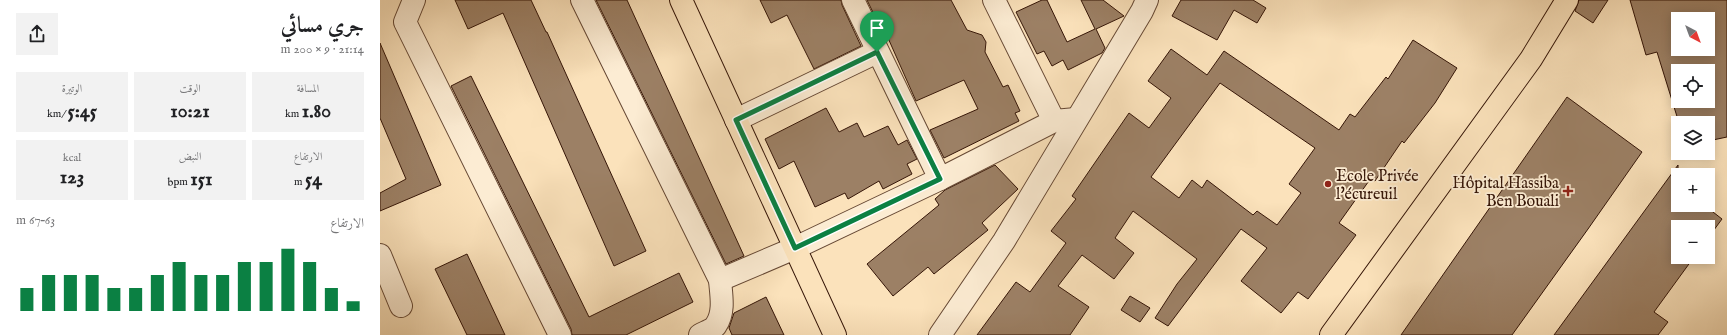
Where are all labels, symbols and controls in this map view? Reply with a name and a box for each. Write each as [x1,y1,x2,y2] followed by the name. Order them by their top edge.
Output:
[860,11,894,52] pin
[281,12,364,40] text: جري مسائي
[1671,12,1715,56] north arrow
[1671,12,1715,264] map controls
[16,13,58,55] button: share
[866,17,888,39] icon: arrive
[281,41,364,58] text: 21:14 · 9 × 200 m
[1671,64,1715,108] button: locate
[62,82,82,96] text: الوتيرة
[179,82,201,96] text: الوقت
[297,82,319,96] text: المسافة
[68,99,97,124] text: 5:45
[170,99,210,124] text: 10:21
[302,99,331,124] text: 1.80
[47,107,68,121] text: /km
[285,107,302,121] text: km
[1671,116,1715,160] button: layers
[179,150,201,164] text: النبض
[294,150,322,164] text: الارتفاع
[63,151,81,165] text: kcal
[60,165,84,190] text: 123
[190,167,212,192] text: 151
[305,167,322,192] text: 54
[1336,167,1419,205] place label: Ecole Privée l'écureuil
[1671,168,1715,212] button: +
[1452,174,1559,212] place label: Hôpital Hassiba Ben Bouali
[168,175,190,189] text: bpm
[294,175,305,189] text: m
[1323,179,1333,189] marker: Ecole Privée l'écureuil
[1562,185,1574,197] marker: Hôpital Hassiba Ben Bouali
[16,212,55,229] text: 63–67 m
[330,215,364,232] text: الارتفاع
[1671,220,1715,264] button: −

